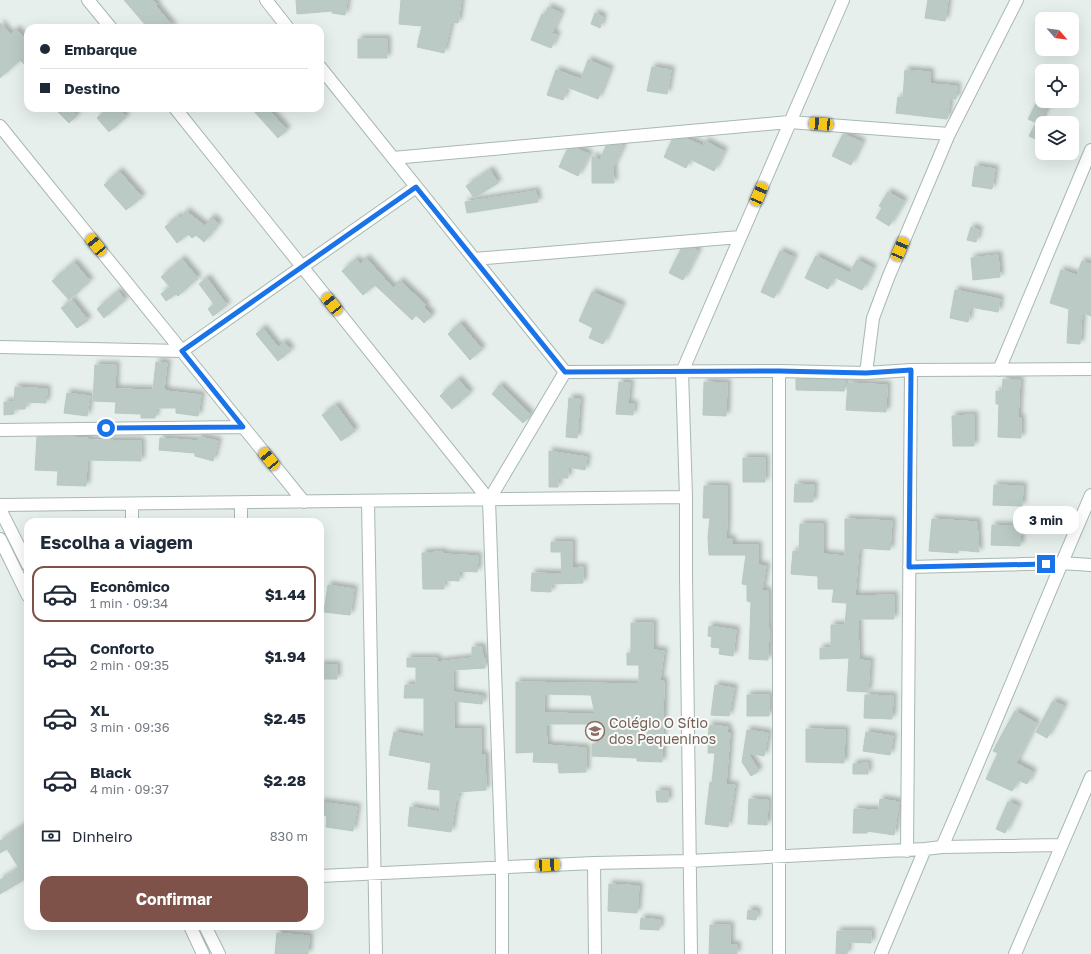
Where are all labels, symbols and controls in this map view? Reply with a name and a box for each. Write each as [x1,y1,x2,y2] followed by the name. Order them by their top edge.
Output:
[1035,12,1079,56] north arrow
[1035,12,1079,160] map controls
[64,40,137,58] text: Embarque
[1035,64,1079,108] button: locate
[64,79,120,97] text: Destino
[1035,116,1079,160] button: layers
[809,117,833,131] car
[749,181,769,207] car
[84,232,108,258] car
[890,236,910,262] car
[320,291,344,317] car
[97,419,115,437] route start
[257,446,281,472] car
[1013,506,1079,534] callout: 3 min
[1029,512,1063,528] text: 3 min
[40,531,193,553] text: Escolha a viagem
[1037,555,1055,573] route end
[42,576,78,612] icon: car
[90,577,170,595] text: Econômico
[265,585,306,603] text: $1.44
[90,595,168,611] text: 1 min · 09:34
[42,638,78,674] icon: car
[90,639,154,657] text: Conforto
[265,647,306,665] text: $1.94
[90,657,169,673] text: 2 min · 09:35
[42,700,78,736] icon: car
[90,701,109,719] text: XL
[263,709,306,727] text: $2.45
[609,714,716,747] place label: Colégio O Sítio dos Pequeninos
[90,719,170,735] text: 3 min · 09:36
[584,720,606,742] school or university icon: Colégio O Sítio dos Pequeninos
[42,762,78,798] icon: car
[90,763,132,781] text: Black
[263,771,306,789] text: $2.28
[90,781,169,797] text: 4 min · 09:37
[40,825,62,847] icon: cash
[72,827,132,845] text: Dinheiro
[270,828,308,844] text: 830 m
[536,858,560,872] car
[40,876,308,922] button: Confirmar

